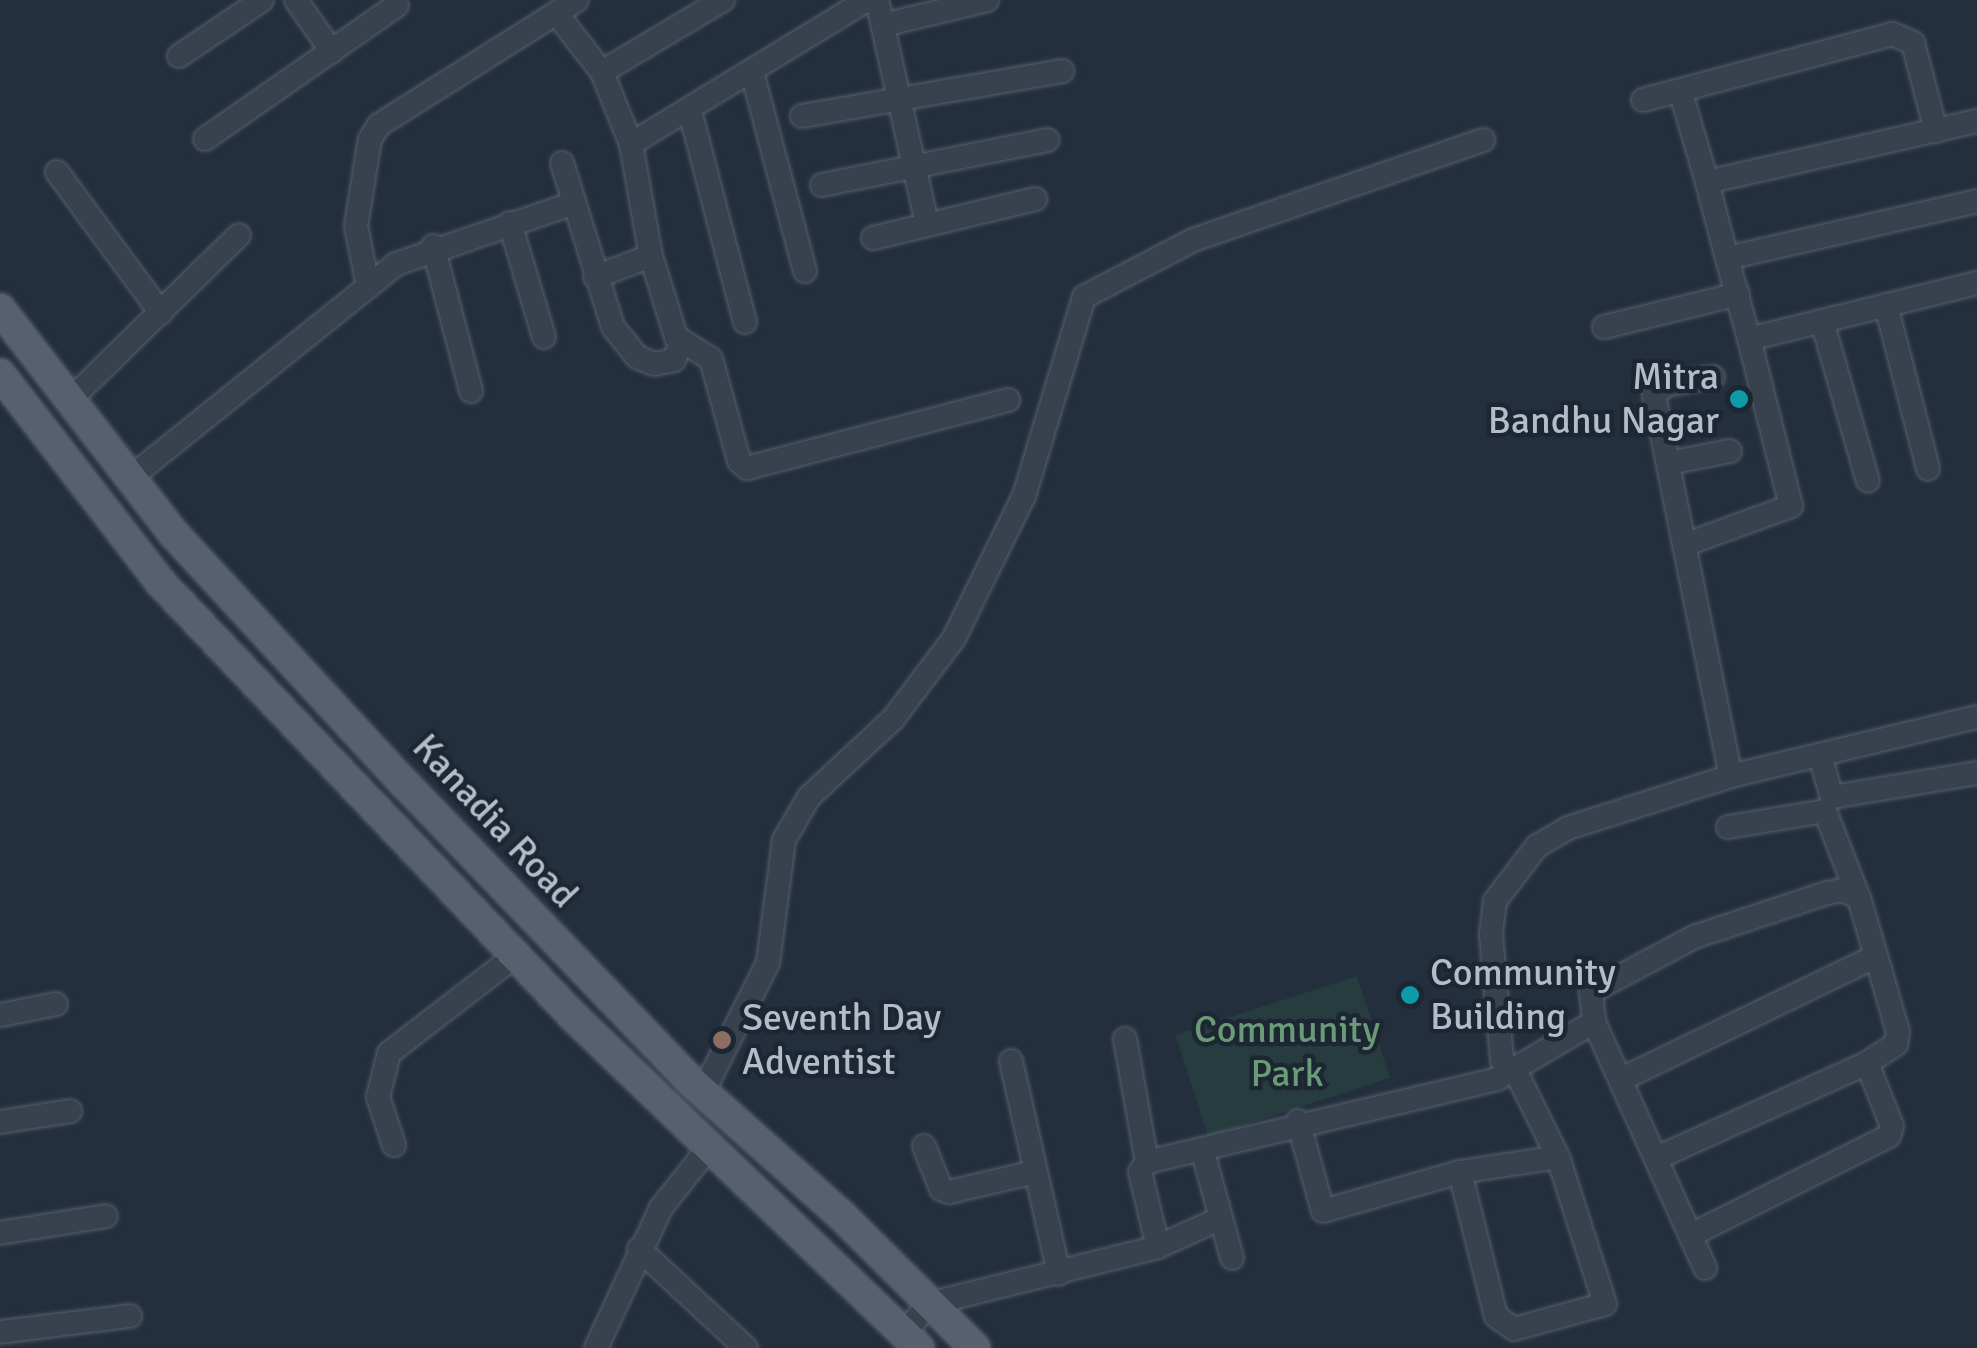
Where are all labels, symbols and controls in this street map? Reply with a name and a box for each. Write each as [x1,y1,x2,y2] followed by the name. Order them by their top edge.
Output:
[1488,354,1719,444] place label: Mitra Bandhu Nagar
[1728,388,1750,410] marker: Mitra Bandhu Nagar
[403,725,587,917] street label: Kanadia Road
[1430,950,1616,1040] place label: Community Building
[1399,984,1421,1006] marker: Community Building
[742,995,941,1084] place label: Seventh Day Adventist
[1194,1007,1380,1096] park label: Community Park
[711,1029,733,1051] marker: Seventh Day Adventist

